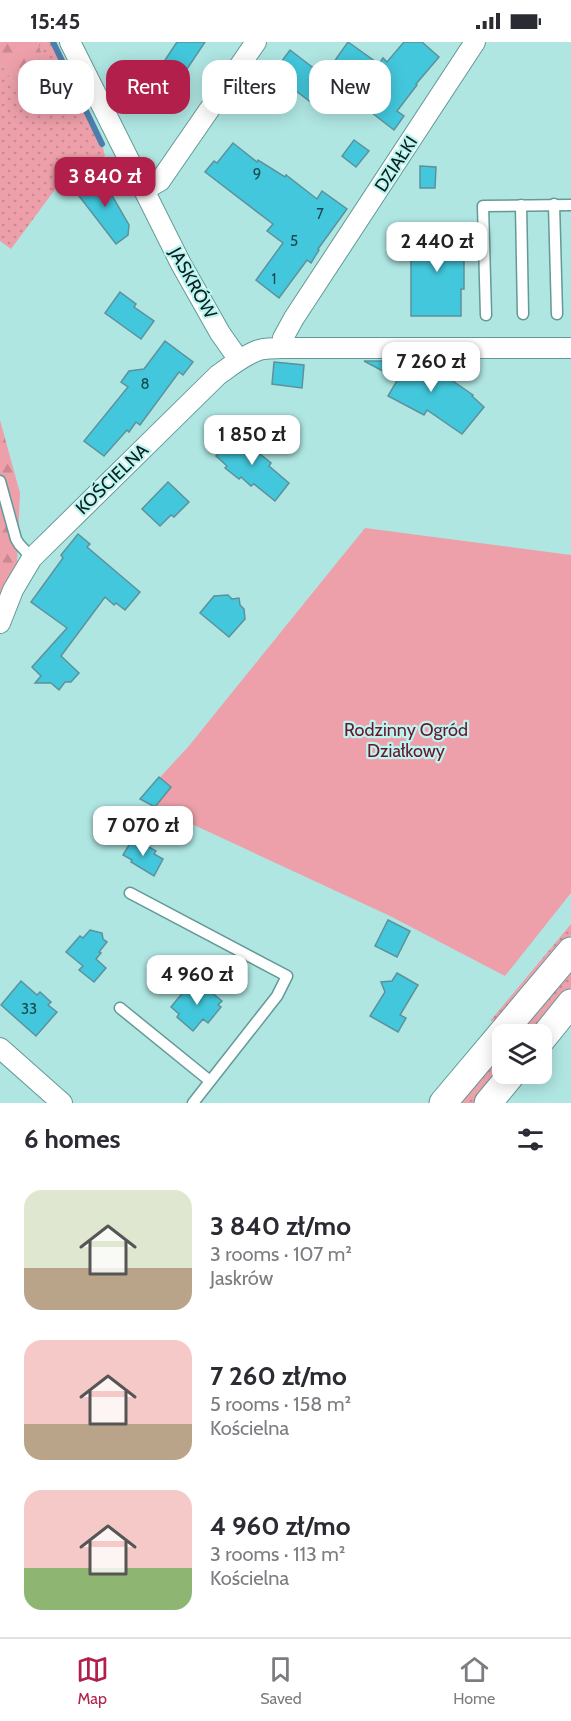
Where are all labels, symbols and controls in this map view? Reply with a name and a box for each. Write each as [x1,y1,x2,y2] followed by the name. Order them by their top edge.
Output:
[30,8,80,35] text: 15:45
[18,60,94,114] chip: Buy
[106,60,190,114] chip: Rent
[202,60,297,114] chip: Filters
[309,60,391,114] chip: New
[370,132,422,196] street label: DZIAŁKI
[43,157,167,208] pin: 3 840 zł
[69,164,141,188] text: 3 840 zł
[253,165,261,183] house number: 9
[316,205,324,223] house number: 7
[375,222,499,273] pin: 2 440 zł
[400,229,474,253] text: 2 440 zł
[290,232,298,250] house number: 5
[164,243,222,322] street label: JASKRÓW
[272,270,276,288] house number: 1
[369,342,493,393] pin: 7 260 zł
[396,349,466,373] text: 7 260 zł
[140,375,150,393] house number: 8
[190,415,314,466] pin: 1 850 zł
[218,422,286,446] text: 1 850 zł
[71,439,153,519] street label: KOŚCIELNA
[344,719,468,762] park label: Rodzinny Ogród Działkowy
[81,806,205,857] pin: 7 070 zł
[107,813,179,837] text: 7 070 zł
[135,955,259,1006] pin: 4 960 zł
[161,962,233,986] text: 4 960 zł
[21,1000,37,1018] house number: 33
[492,1024,552,1084] map controls
[492,1024,552,1084] button: layers
[24,1123,121,1155] text: 6 homes
[514,1123,547,1156] icon: filters
[210,1210,351,1242] text: 3 840 zł/mo
[72,1214,144,1286] icon: home
[210,1242,352,1266] text: 3 rooms · 107 m²
[210,1266,273,1290] text: Jaskrów
[210,1360,347,1392] text: 7 260 zł/mo
[72,1364,144,1436] icon: home
[210,1392,351,1416] text: 5 rooms · 158 m²
[210,1416,289,1440] text: Kościelna
[210,1510,350,1542] text: 4 960 zł/mo
[72,1514,144,1586] icon: home
[210,1542,346,1566] text: 3 rooms · 113 m²
[210,1566,289,1590] text: Kościelna
[76,1653,109,1708] tab: Map
[260,1653,302,1708] tab: Saved
[453,1653,495,1708] tab: Home

